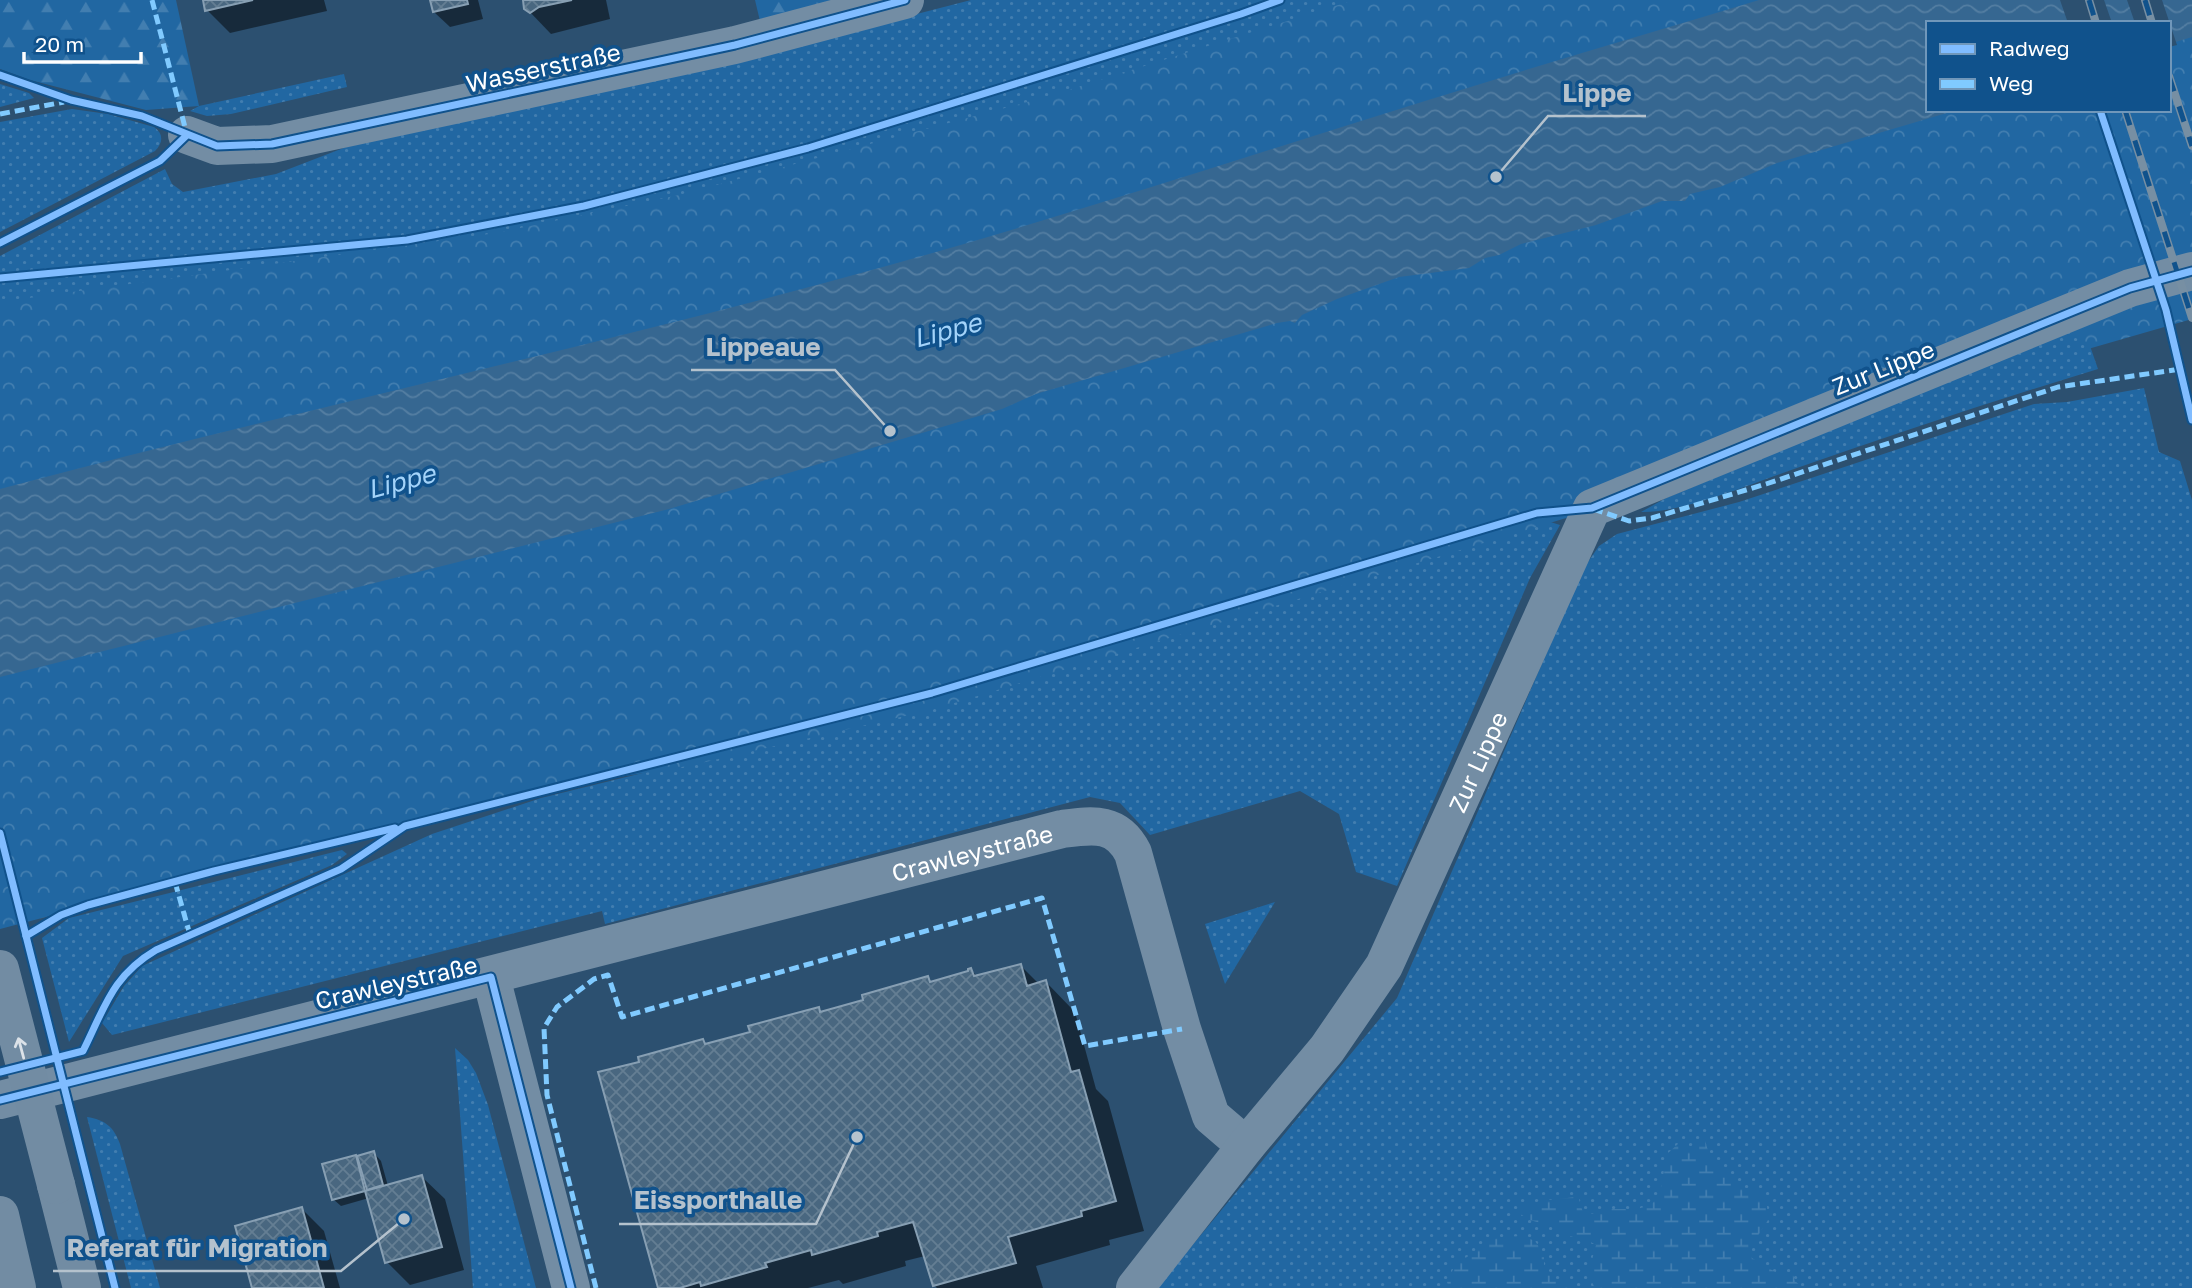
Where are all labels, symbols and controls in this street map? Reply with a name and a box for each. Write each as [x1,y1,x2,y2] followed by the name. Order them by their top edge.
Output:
[24,21,142,65] scale bar
[1926,21,2171,112] legend
[35,31,84,57] text: 20 m
[1989,35,2070,61] text: Radweg
[463,36,623,98] street label: Wasserstraße
[1548,69,1646,116] callout: Lippe
[1989,70,2033,96] text: Weg
[1562,77,1632,108] text: Lippe
[910,306,986,354] water label: Lippe
[691,323,835,370] callout: Lippeaue
[705,331,821,362] text: Lippeaue
[1828,333,1938,401] street label: Zur Lippe
[364,457,440,505] water label: Lippe
[1442,707,1512,816] street label: Zur Lippe
[888,817,1056,887] street label: Crawleystraße
[312,949,480,1015] street label: Crawleystraße
[14,1037,27,1060] one-way arrow
[619,1177,816,1224] callout: Eissporthalle
[634,1184,802,1215] text: Eissporthalle
[53,1224,341,1271] callout: Referat für Migration
[67,1232,327,1263] text: Referat für Migration

